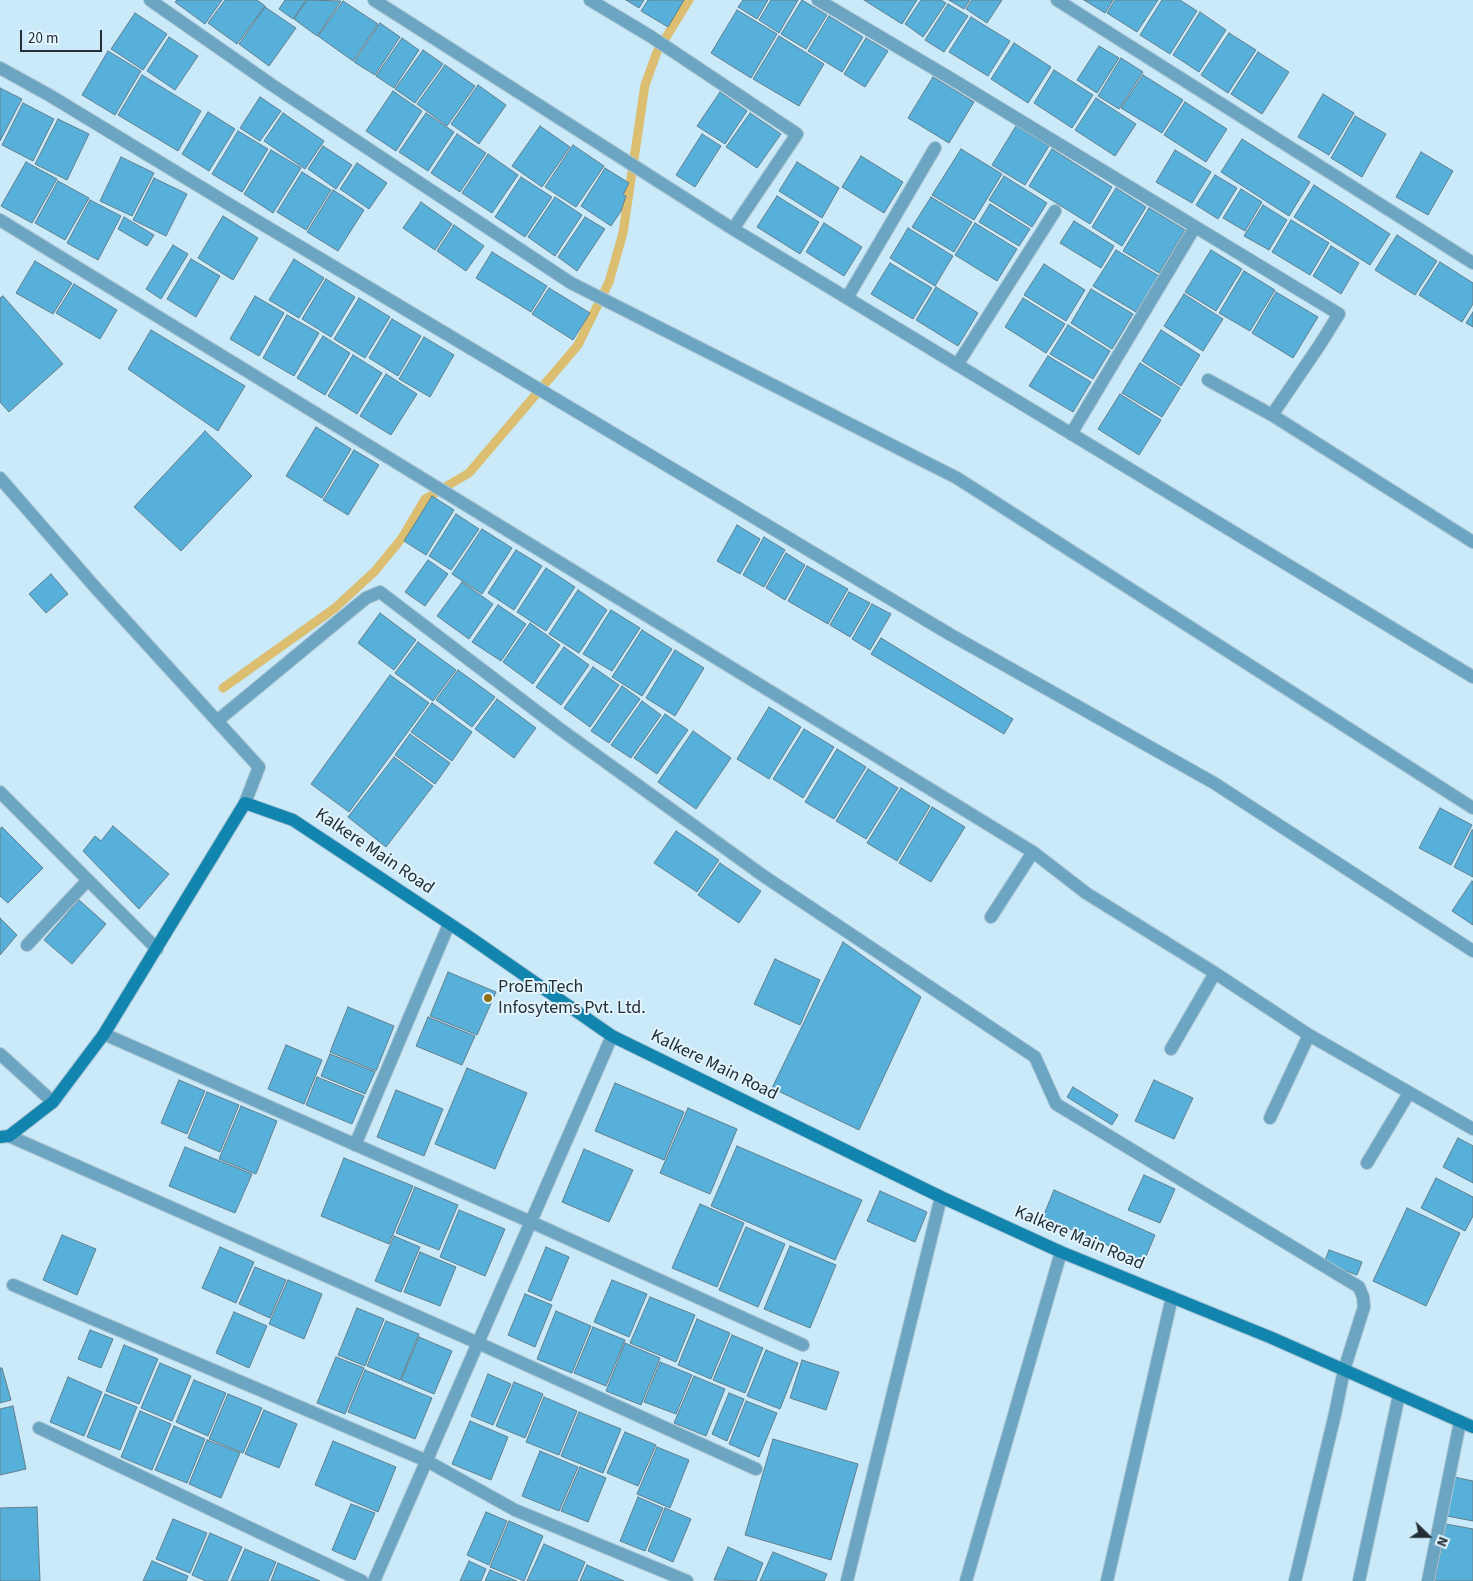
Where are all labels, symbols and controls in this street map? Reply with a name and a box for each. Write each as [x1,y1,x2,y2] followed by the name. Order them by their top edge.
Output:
[22,20,105,52] scale bar
[28,28,58,49] text: 20 m
[310,804,438,900] street label: Kalkere Main Road
[498,977,646,1020] place label: ProEmTech Infosytems Pvt. Ltd.
[482,992,494,1004] marker: ProEmTech Infosytems Pvt. Ltd.
[647,1026,781,1106] street label: Kalkere Main Road
[1011,1202,1147,1276] street label: Kalkere Main Road
[1403,1511,1453,1561] north arrow
[1431,1534,1453,1550] text: N

